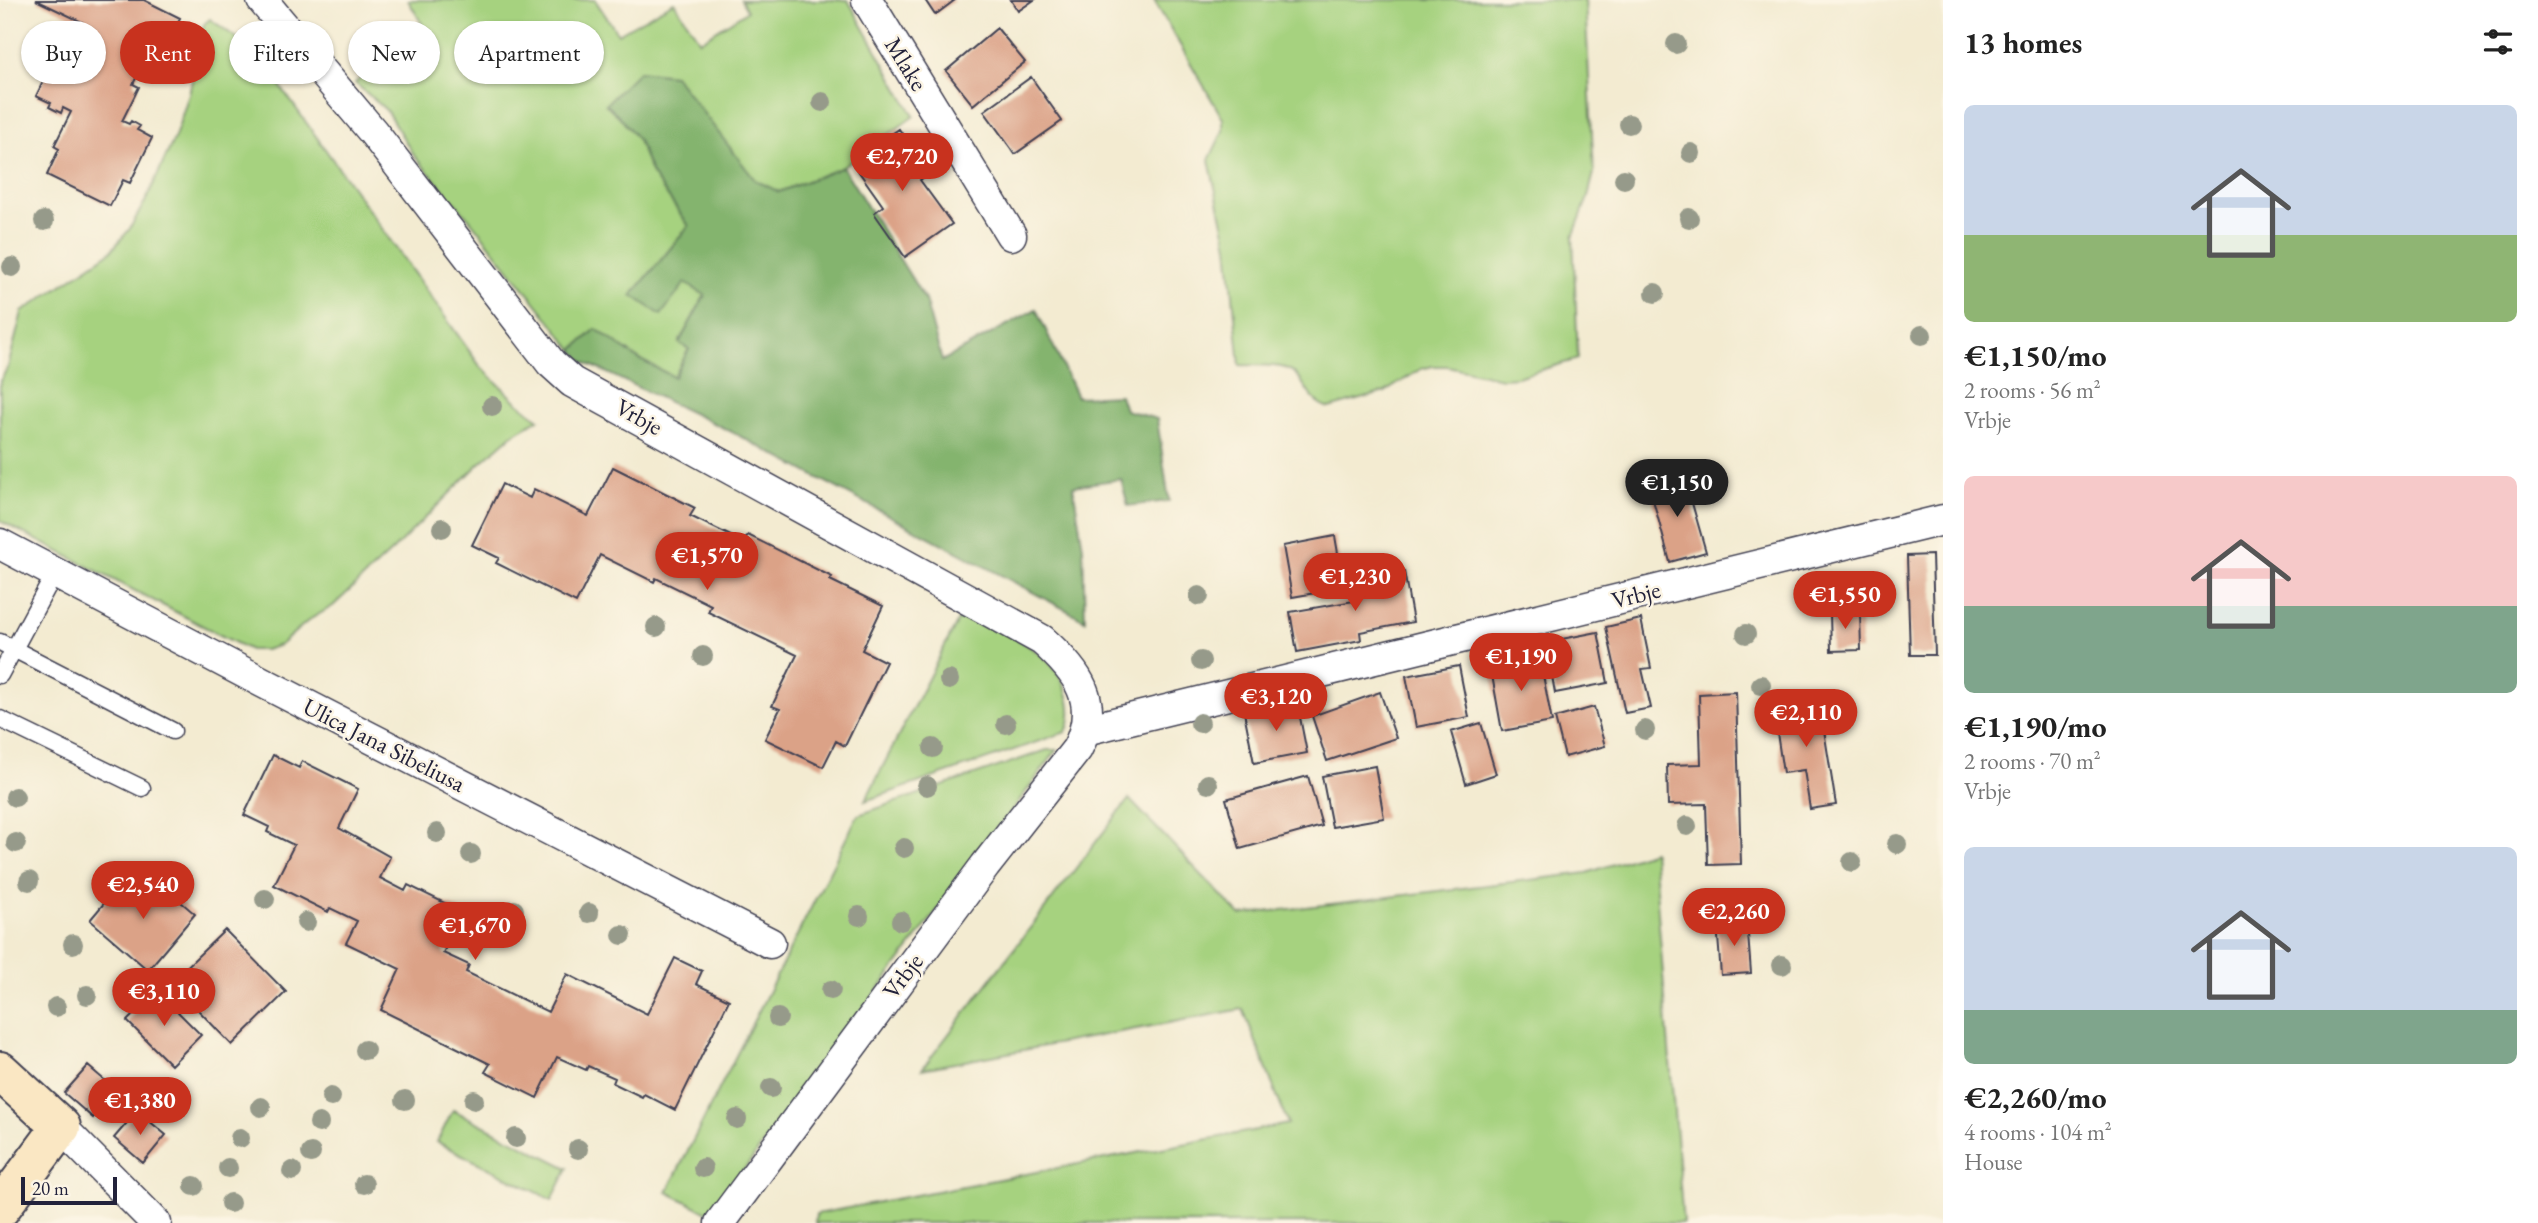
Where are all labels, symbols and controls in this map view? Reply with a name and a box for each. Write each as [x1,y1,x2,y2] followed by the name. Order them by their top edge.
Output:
[21,21,106,84] chip: Buy
[120,21,215,84] chip: Rent
[229,21,334,84] chip: Filters
[348,21,440,84] chip: New
[454,21,604,84] chip: Apartment
[1964,23,2082,62] text: 13 homes
[2479,23,2517,61] icon: filters
[878,31,935,96] street label: Mlake
[845,134,959,193] pin: €2,720
[866,141,938,171] text: €2,720
[2178,150,2304,276] icon: home
[1964,336,2107,375] text: €1,150/mo
[1964,375,2101,405] text: 2 rooms · 56 m²
[610,391,668,442] street label: Vrbje
[1964,405,2011,435] text: Vrbje
[1620,460,1734,519] pin: €1,150
[1641,467,1713,497] text: €1,150
[2178,521,2304,647] icon: home
[650,532,764,592] pin: €1,570
[671,540,743,570] text: €1,570
[1298,554,1412,613] pin: €1,230
[1319,561,1391,591] text: €1,230
[1788,572,1902,631] pin: €1,550
[1608,574,1663,615] street label: Vrbje
[1809,579,1881,609] text: €1,550
[1464,634,1578,693] pin: €1,190
[1485,641,1557,671] text: €1,190
[1219,674,1333,733] pin: €3,120
[1240,681,1312,711] text: €3,120
[298,690,471,799] street label: Ulica Jana Sibeliusa
[1749,690,1863,749] pin: €2,110
[1770,697,1842,727] text: €2,110
[1964,707,2107,746] text: €1,190/mo
[1964,746,2101,776] text: 2 rooms · 70 m²
[1964,776,2011,806] text: Vrbje
[86,862,200,921] pin: €2,540
[107,869,179,899] text: €2,540
[1677,888,1791,948] pin: €2,260
[2178,892,2304,1018] icon: home
[1698,896,1770,926] text: €2,260
[418,902,532,962] pin: €1,670
[439,910,511,940] text: €1,670
[875,947,930,1005] street label: Vrbje
[107,968,221,1028] pin: €3,110
[128,976,200,1006] text: €3,110
[83,1078,197,1137] pin: €1,380
[1964,1078,2107,1117] text: €2,260/mo
[104,1085,176,1115] text: €1,380
[1964,1117,2112,1147] text: 4 rooms · 104 m²
[1964,1147,2023,1177] text: House
[21,1174,117,1206] scale bar
[32,1176,69,1201] text: 20 m

